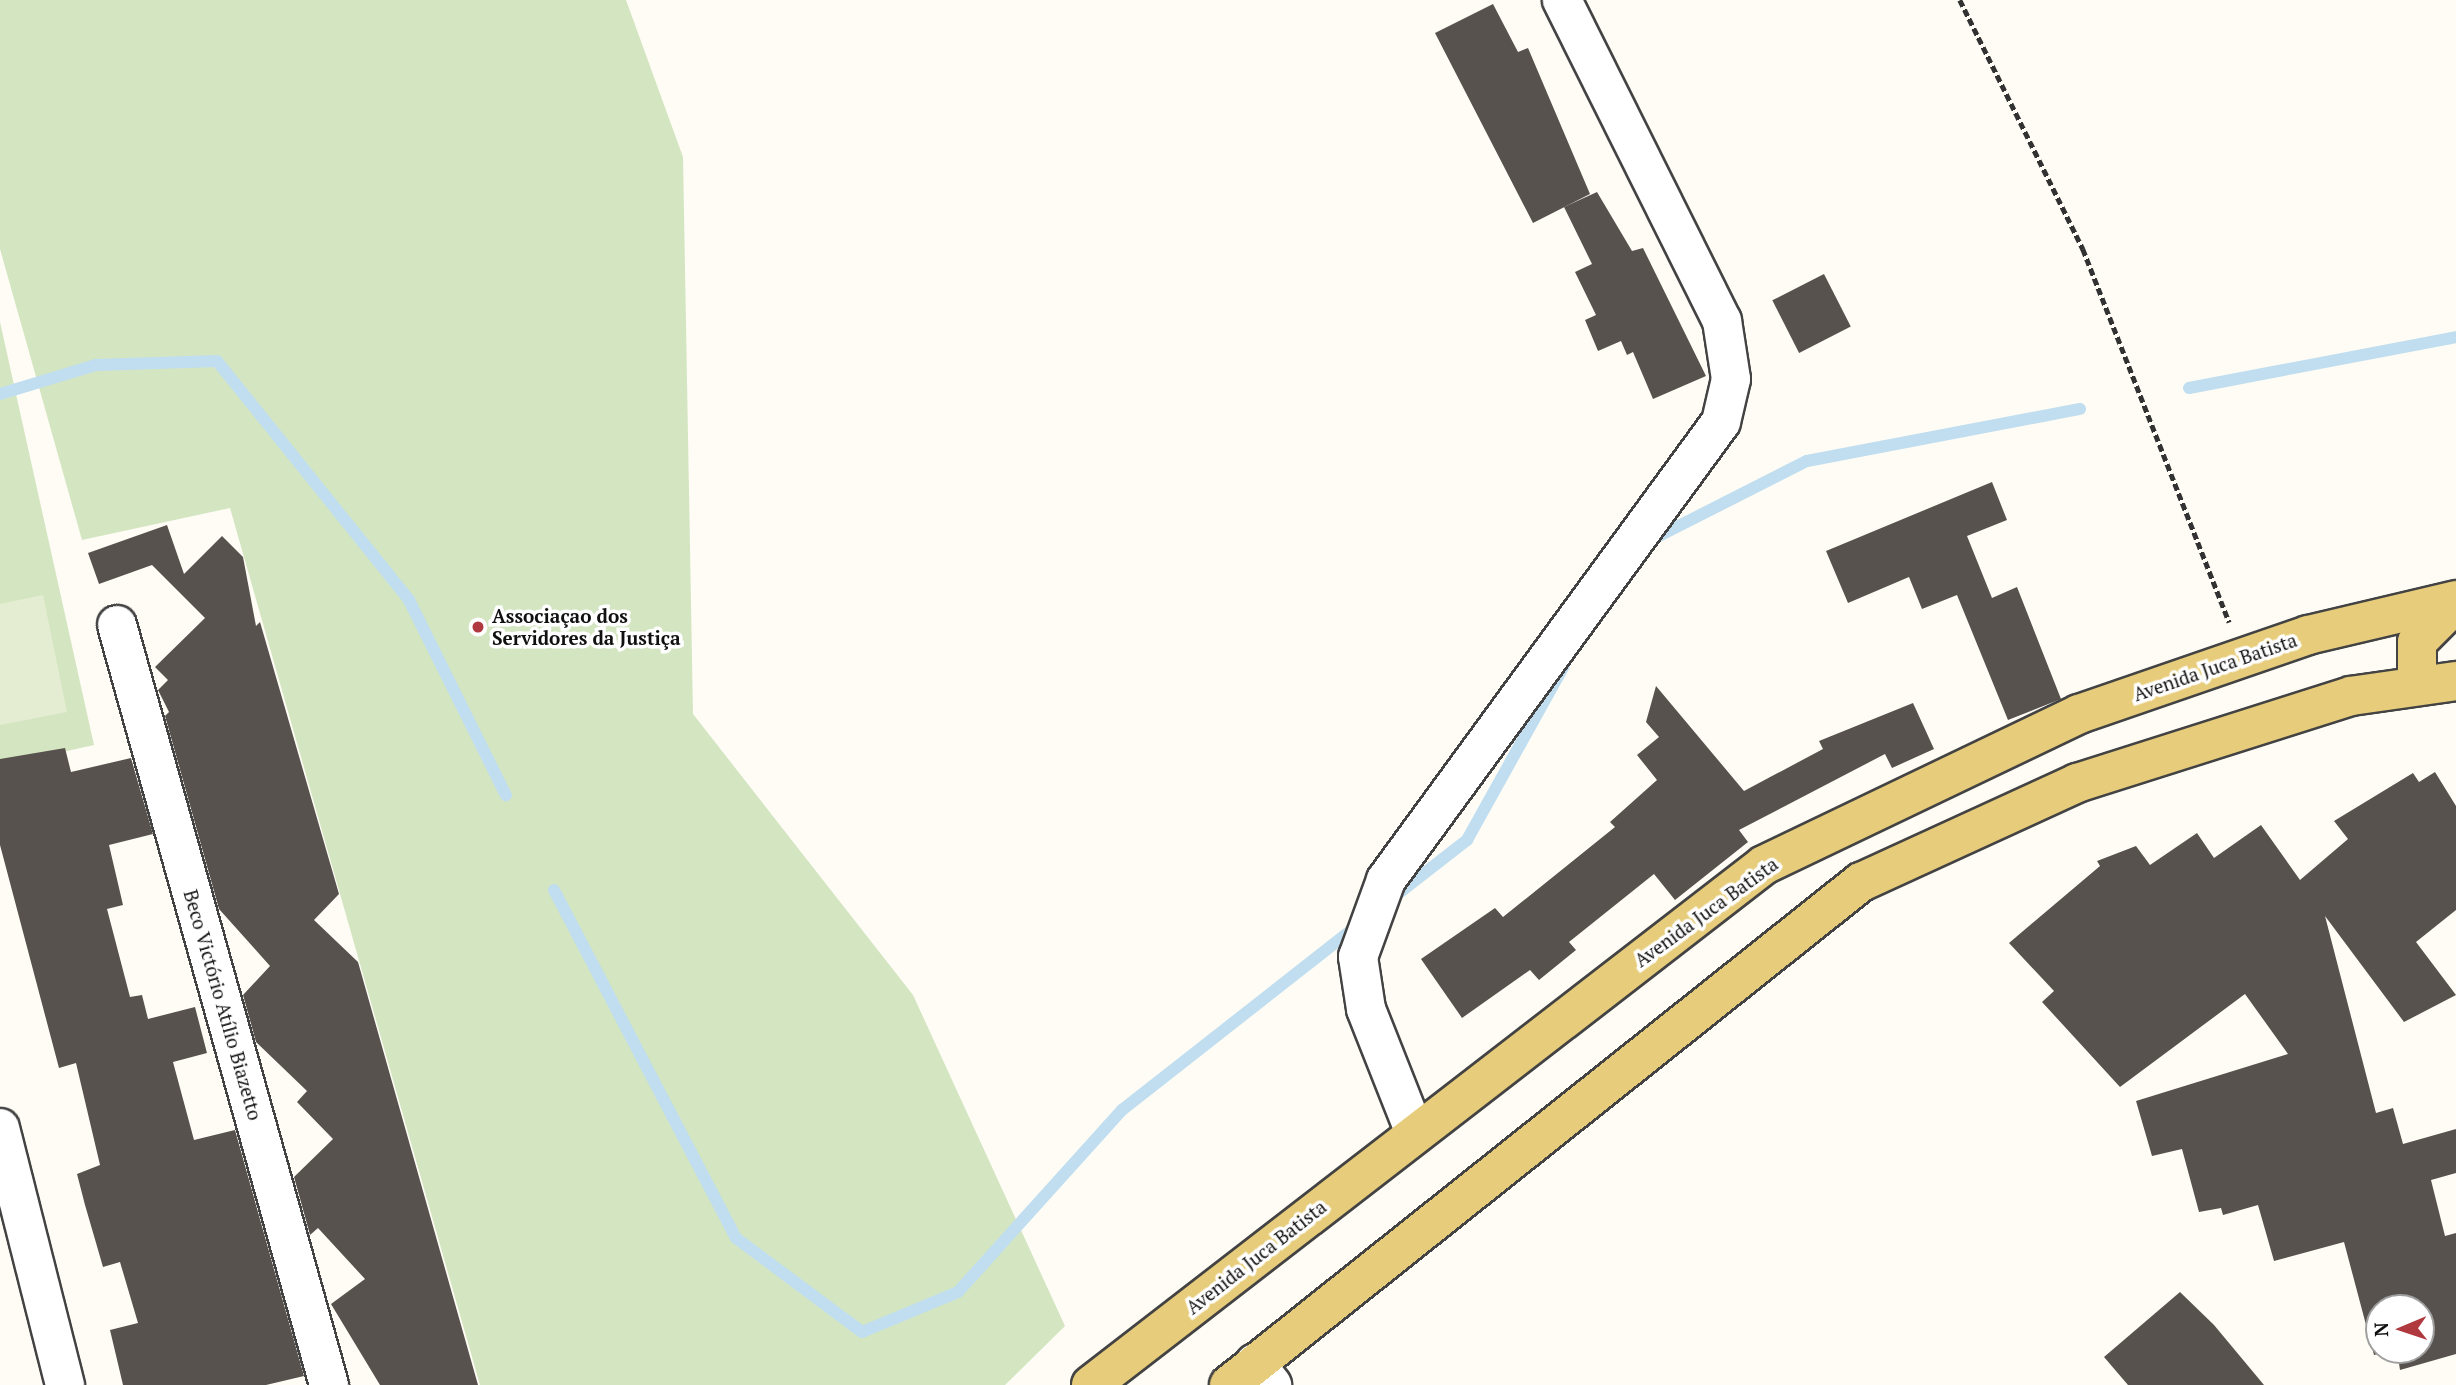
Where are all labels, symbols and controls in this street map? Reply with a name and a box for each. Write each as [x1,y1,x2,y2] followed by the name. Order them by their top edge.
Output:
[492,605,681,649] place label: Associaçao dos Servidores da Justiça
[470,619,486,635] marker: Associaçao dos Servidores da Justiça
[2130,628,2300,706] street label: Avenida Juca Batista
[1630,852,1782,972] street label: Avenida Juca Batista
[179,887,267,1123] street label: Beco Victório Atílio Biazetto
[1181,1195,1331,1319] street label: Avenida Juca Batista
[2365,1294,2435,1364] north arrow
[2368,1322,2393,1337] text: N

